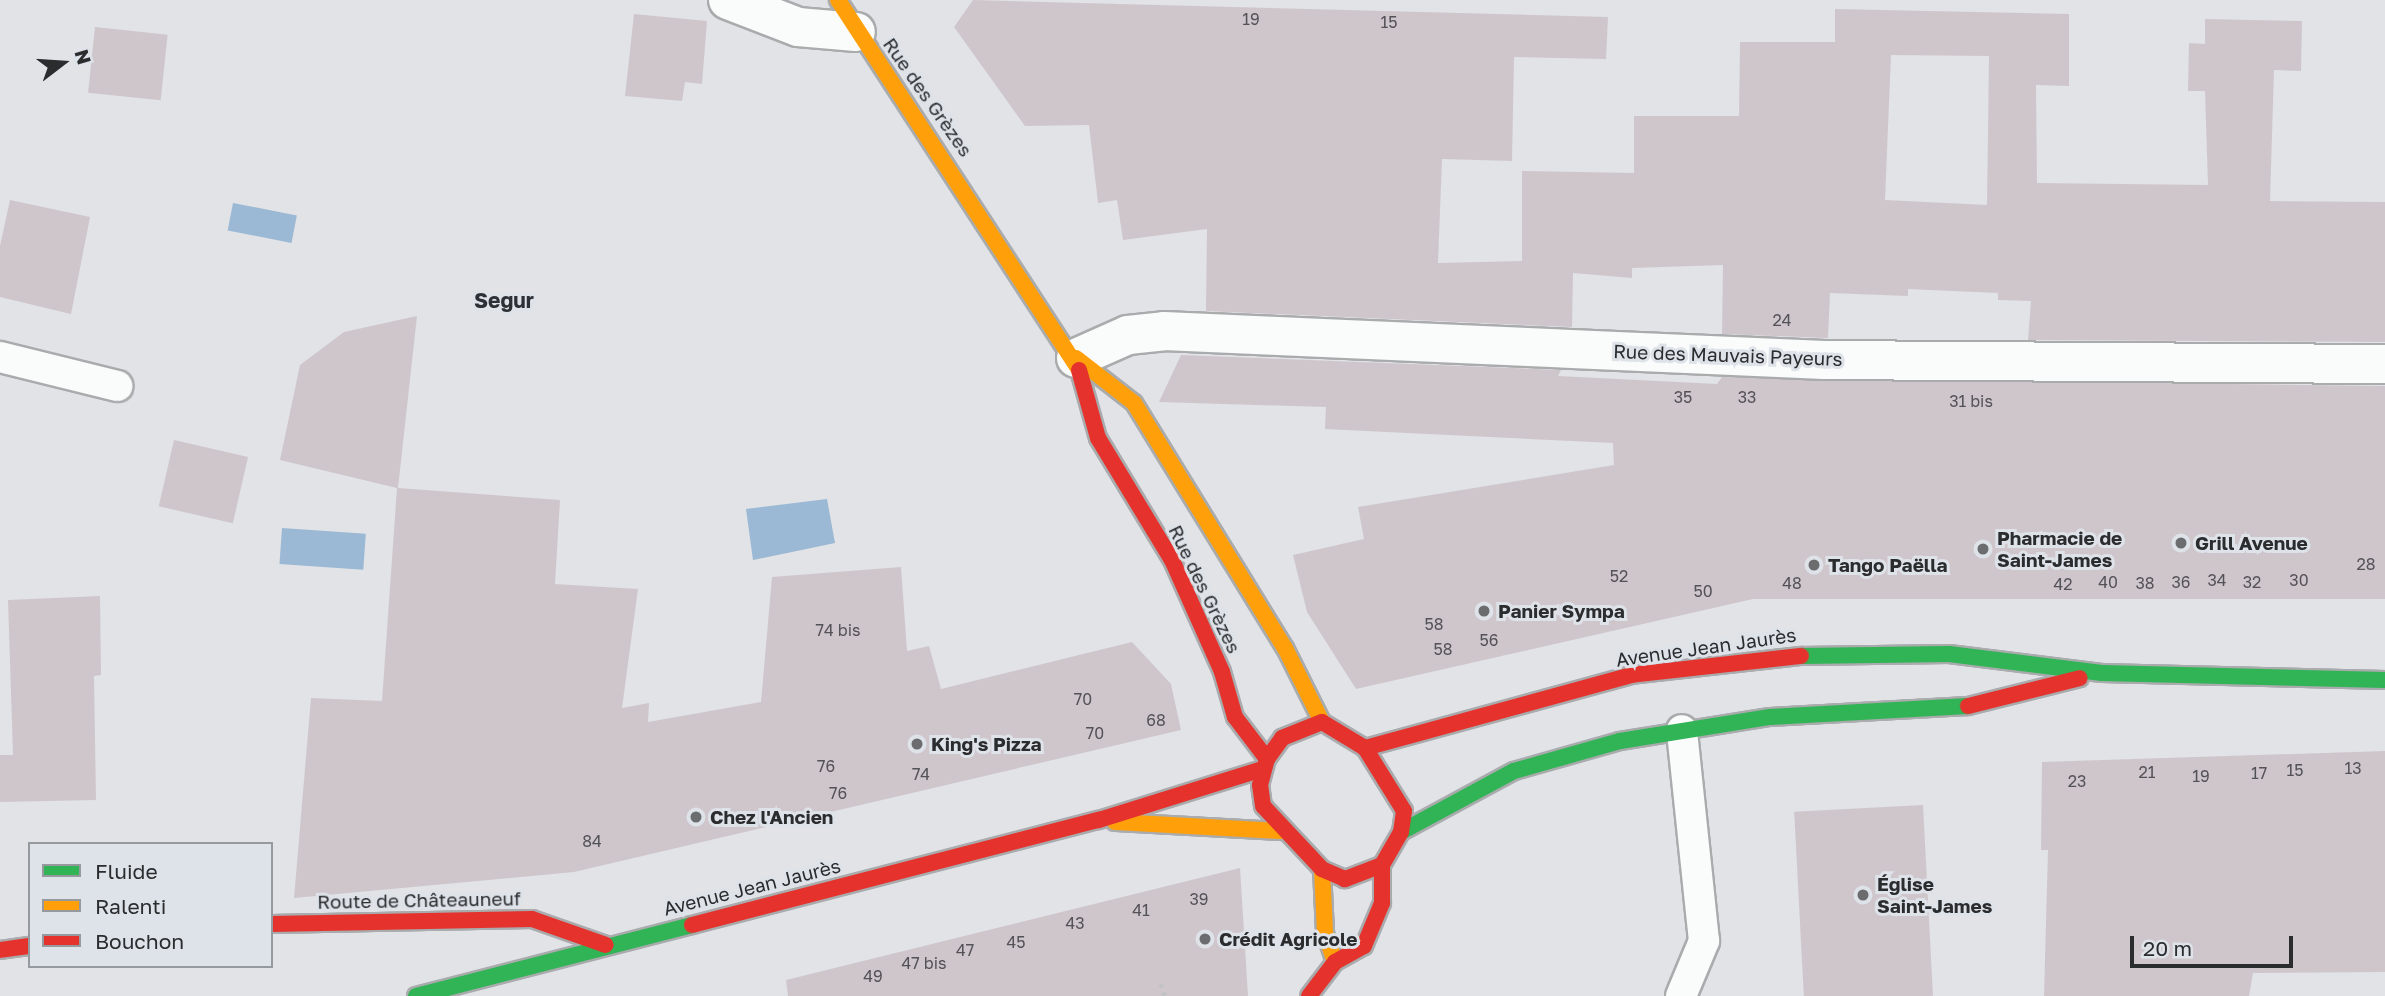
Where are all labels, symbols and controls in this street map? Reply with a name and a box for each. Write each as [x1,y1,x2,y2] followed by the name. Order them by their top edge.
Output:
[1242,9,1260,29] house number: 19
[1380,12,1398,32] house number: 15
[28,28,98,98] north arrow
[879,33,977,161] street label: Rue des Grèzes
[70,46,97,67] text: N
[474,287,534,313] district label: Segur
[1772,310,1792,330] house number: 24
[1613,340,1843,370] street label: Rue des Mauvais Payeurs
[1674,387,1692,407] house number: 35
[1738,387,1756,407] house number: 33
[1949,391,1993,411] house number: 31 bis
[1164,521,1246,657] street label: Rue des Grèzes
[1997,527,2122,571] place label: Pharmacie de Saint-James
[2195,532,2308,554] place label: Grill Avenue
[2173,535,2189,551] marker: Grill Avenue
[1975,541,1991,557] marker: Pharmacie de Saint-James
[1828,554,1948,576] place label: Tango Paëlla
[2356,554,2376,574] house number: 28
[1806,557,1822,573] marker: Tango Paëlla
[1610,566,1628,586] house number: 52
[2207,570,2227,590] house number: 34
[2289,570,2309,590] house number: 30
[2098,572,2118,592] house number: 40
[2171,572,2191,592] house number: 36
[2243,572,2261,592] house number: 32
[1782,573,1802,593] house number: 48
[2135,573,2155,593] house number: 38
[2053,574,2073,594] house number: 42
[1693,581,1713,601] house number: 50
[1498,600,1625,622] place label: Panier Sympa
[1476,603,1492,619] marker: Panier Sympa
[1424,614,1444,634] house number: 58
[816,620,860,640] house number: 74 bis
[1614,623,1798,671] street label: Avenue Jean Jaurès
[1480,630,1498,650] house number: 56
[1433,639,1453,659] house number: 58
[1074,689,1092,709] house number: 70
[1146,710,1166,730] house number: 68
[1086,723,1104,743] house number: 70
[931,733,1042,755] place label: King's Pizza
[909,736,925,752] marker: King's Pizza
[817,756,835,776] house number: 76
[2344,758,2362,778] house number: 13
[2286,760,2304,780] house number: 15
[2138,762,2156,782] house number: 21
[2251,763,2267,783] house number: 17
[912,764,930,784] house number: 74
[2192,766,2210,786] house number: 19
[2068,771,2086,791] house number: 23
[829,783,847,803] house number: 76
[710,806,833,828] place label: Chez l'Ancien
[688,809,704,825] marker: Chez l'Ancien
[582,831,602,851] house number: 84
[28,842,273,968] legend
[661,854,843,920] street label: Avenue Jean Jaurès
[95,858,158,884] text: Fluide
[1877,873,1992,917] place label: Église Saint-James
[317,887,521,913] street label: Route de Châteauneuf
[1855,887,1871,903] marker: Église Saint-James
[1189,889,1209,909] house number: 39
[95,893,166,919] text: Ralenti
[1132,900,1150,920] house number: 41
[1065,913,1085,933] house number: 43
[2133,922,2296,966] scale bar
[95,928,184,954] text: Bouchon
[1219,928,1357,950] place label: Crédit Agricole
[1197,931,1213,947] marker: Crédit Agricole
[1006,932,1026,952] house number: 45
[2143,935,2192,961] text: 20 m
[956,940,974,960] house number: 47
[902,953,946,973] house number: 47 bis
[863,966,883,986] house number: 49

